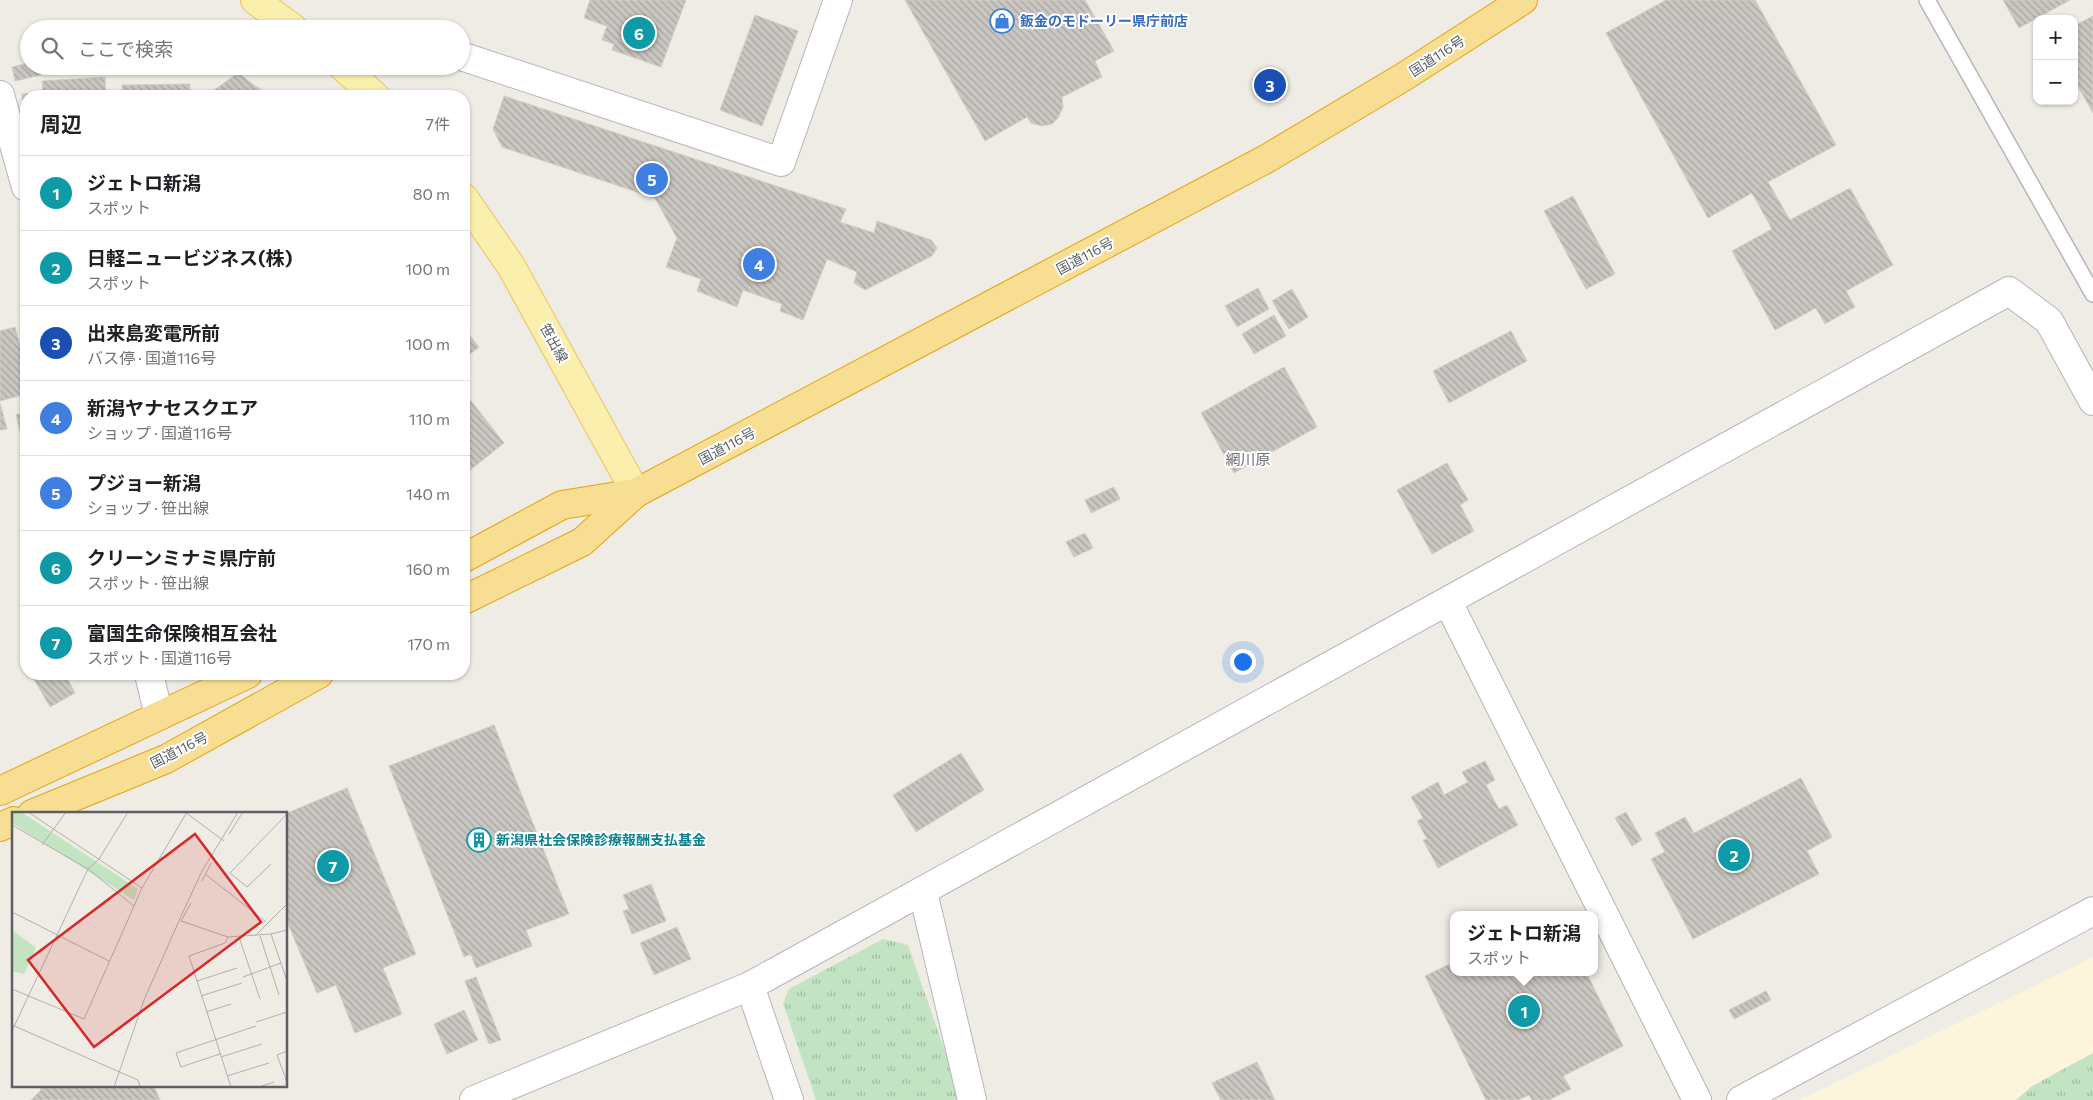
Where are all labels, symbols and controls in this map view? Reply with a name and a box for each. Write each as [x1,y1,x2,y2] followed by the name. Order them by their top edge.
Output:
[989,8,1015,34] shop icon: 鈑金のモドーリー県庁前店
[1020,12,1188,29] place label: 鈑金のモドーリー県庁前店
[623,14,655,52] pin: 6
[2033,15,2078,105] map controls
[2033,15,2078,60] button: +
[20,20,470,75] search box
[1406,31,1468,80] street label: 国道116号
[38,34,66,62] icon: search
[78,37,173,60] text: ここで検索
[2033,60,2078,105] button: −
[1254,66,1286,104] pin: 3
[40,111,82,136] text: 周辺
[426,114,450,133] text: 7件
[636,160,668,198] pin: 5
[87,171,201,194] text: ジェトロ新潟
[52,184,60,203] text: 1
[413,184,450,203] text: 80 m
[87,198,151,217] text: スポット
[1053,233,1116,278] street label: 国道116号
[743,245,775,283] pin: 4
[87,246,293,269] text: 日軽ニュービジネス(株)
[51,259,61,278] text: 2
[405,259,450,278] text: 100 m
[87,273,151,292] text: スポット
[537,320,572,365] street label: 笹出線
[87,321,220,344] text: 出来島変電所前
[51,334,61,353] text: 3
[405,334,450,353] text: 100 m
[87,348,216,367] text: バス停 · 国道116号
[87,396,258,419] text: 新潟ヤナセスクエア
[51,409,61,428] text: 4
[409,409,450,428] text: 110 m
[87,423,232,442] text: ショップ · 国道116号
[695,423,758,468] street label: 国道116号
[1225,450,1271,468] district label: 網川原
[87,471,201,494] text: プジョー新潟
[51,484,61,503] text: 5
[406,484,450,503] text: 140 m
[87,498,209,517] text: ショップ · 笹出線
[87,546,276,569] text: クリーンミナミ県庁前
[51,559,61,578] text: 6
[406,559,450,578] text: 160 m
[87,573,209,592] text: スポット · 笹出線
[87,621,277,644] text: 富国生命保険相互会社
[52,634,60,653] text: 7
[407,634,450,653] text: 170 m
[87,648,232,667] text: スポット · 国道116号
[1230,649,1256,675] your location
[147,728,210,771] street label: 国道116号
[12,812,288,1088] inset map
[466,827,492,853] building icon: 新潟県社会保険診療報酬支払基金
[496,831,706,848] place label: 新潟県社会保険診療報酬支払基金
[1718,836,1750,874] pin: 2
[317,847,349,885] pin: 7
[1450,911,1598,976] popup
[1467,921,1581,944] text: ジェトロ新潟
[1467,948,1531,967] text: スポット
[1508,992,1540,1030] pin: 1

